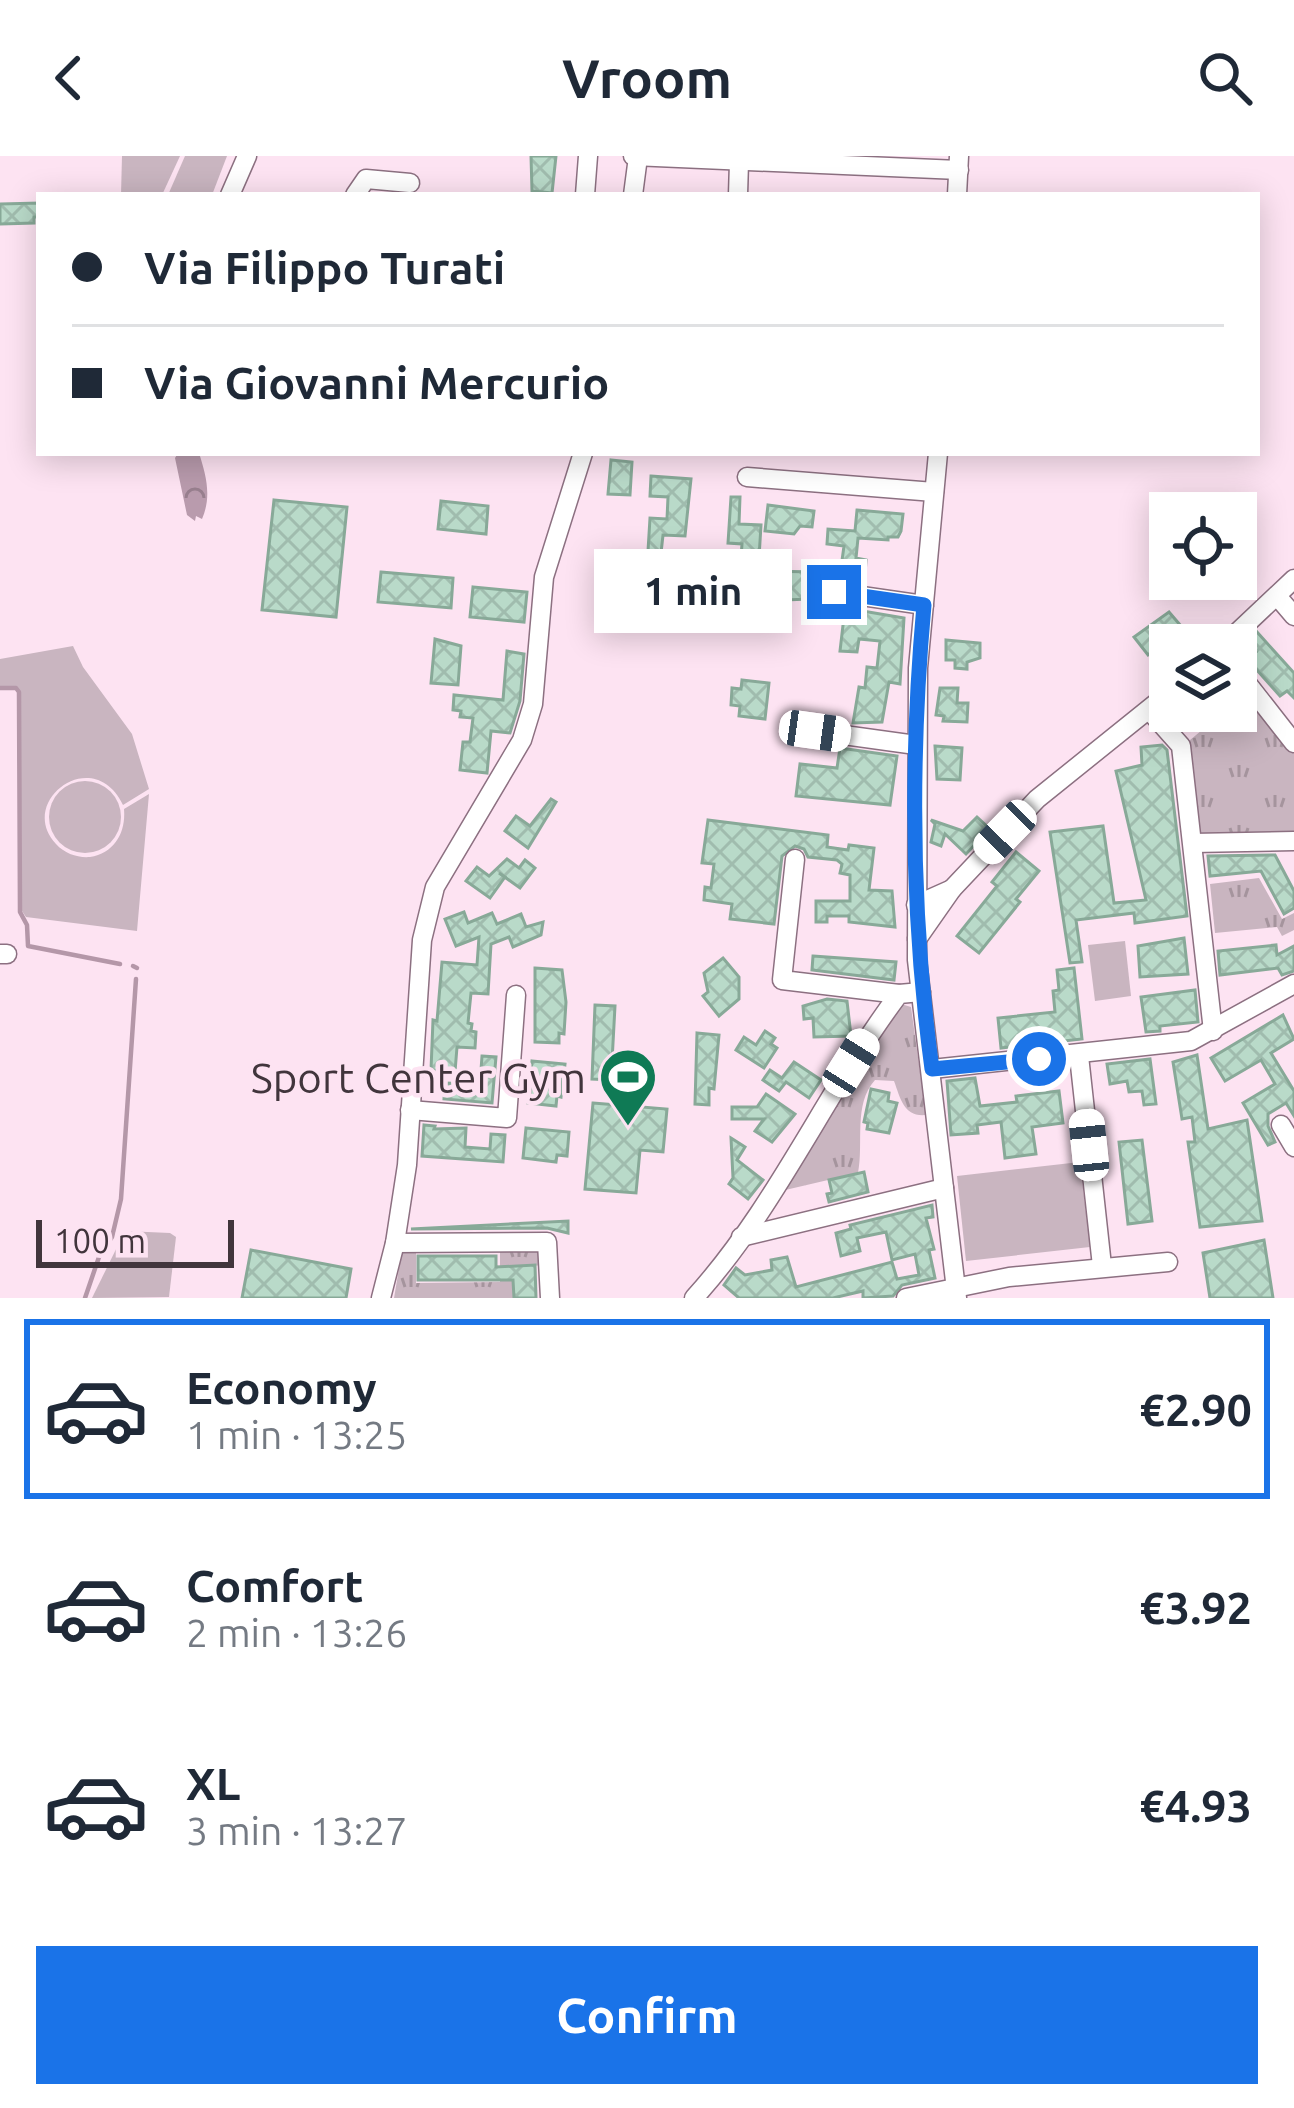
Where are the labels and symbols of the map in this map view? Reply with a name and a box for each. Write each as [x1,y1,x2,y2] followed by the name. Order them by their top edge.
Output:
[594,550,792,634] callout: 1 min
[807,565,861,619] route end
[777,708,853,754] car
[967,794,1043,870] car
[817,1023,885,1103] car
[1012,1032,1066,1086] route start
[597,1046,659,1128] sports icon: Sport Center Gym
[251,1054,586,1101] place label: Sport Center Gym
[1067,1107,1111,1183] car
[36,1214,234,1267] scale bar

